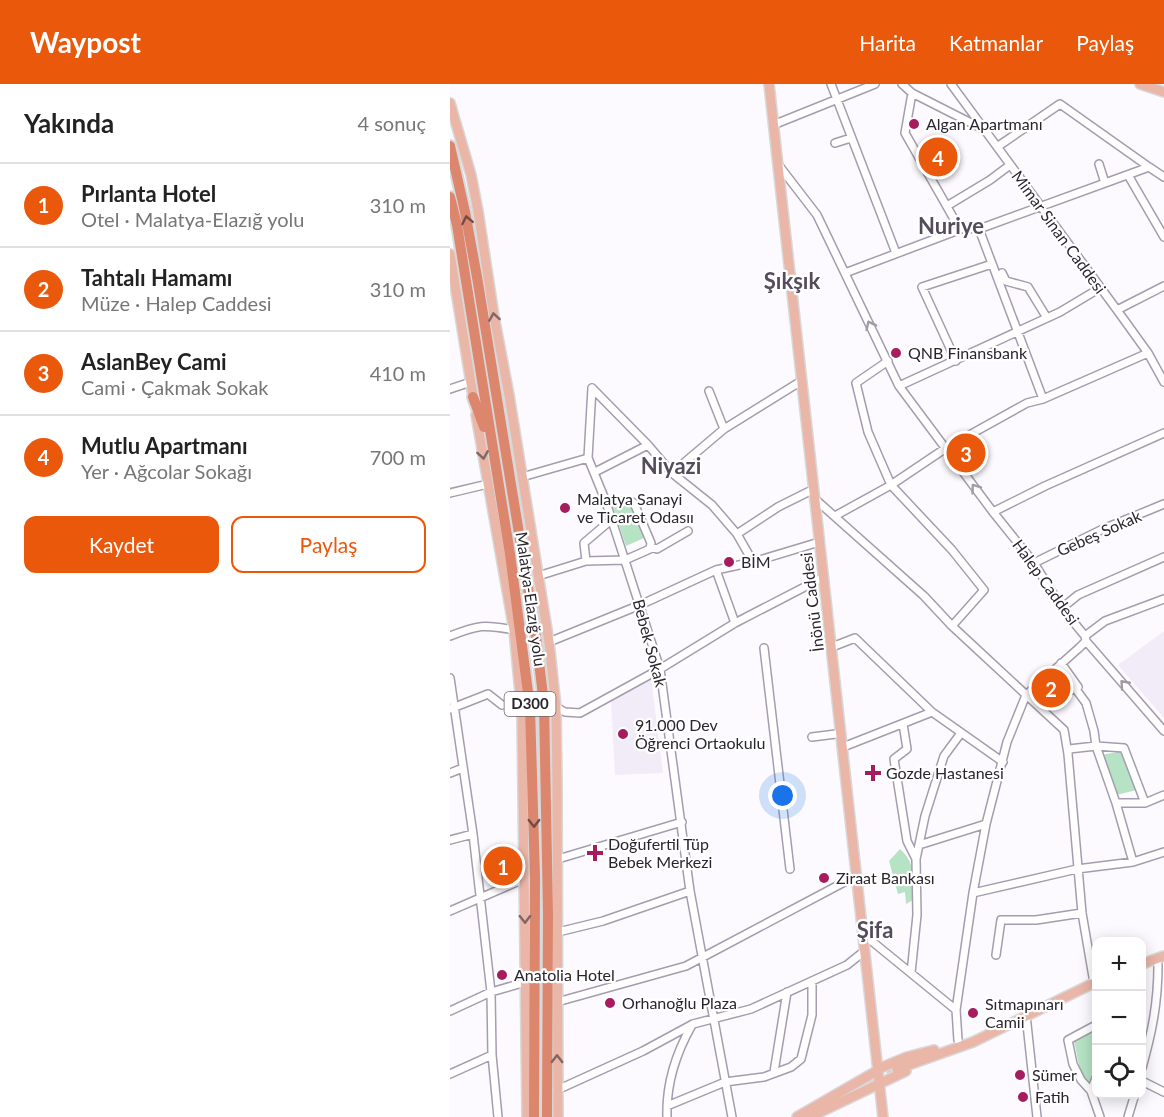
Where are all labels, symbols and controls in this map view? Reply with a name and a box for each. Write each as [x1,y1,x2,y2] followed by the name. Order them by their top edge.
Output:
[30,25,141,59] text: Waypost
[859,30,916,55] text: Harita
[949,30,1043,55] text: Katmanlar
[1076,30,1134,55] text: Paylaş
[24,107,114,139] text: Yakında
[357,111,426,135] text: 4 sonuç
[926,114,1043,133] place label: Algan Apartmanı
[907,117,921,131] marker: Algan Apartmanı
[918,134,958,180] pin: 4
[1008,166,1110,297] street label: Mimar Sinan Caddesi
[81,180,216,207] text: Pırlanta Hotel
[38,193,49,217] text: 1
[370,193,426,217] text: 310 m
[81,207,304,231] text: Otel · Malatya-Elazığ yolu
[918,212,984,239] district label: Nuriye
[461,215,474,225] one-way arrow
[81,264,232,291] text: Tahtalı Hamamı
[764,267,820,294] district label: Şıkşık
[38,277,49,301] text: 2
[370,277,426,301] text: 310 m
[81,291,272,315] text: Müze · Halep Caddesi
[489,312,501,321] one-way arrow
[866,320,878,331] one-way arrow
[908,343,1028,362] place label: QNB Finansbank
[889,346,903,360] marker: QNB Finansbank
[81,348,227,375] text: AslanBey Cami
[38,361,49,385] text: 3
[370,361,426,385] text: 410 m
[81,375,269,399] text: Cami · Çakmak Sokak
[946,430,986,476] pin: 3
[81,432,248,459] text: Mutlu Apartmanı
[38,445,49,469] text: 4
[370,445,426,469] text: 700 m
[476,450,488,459] one-way arrow
[641,452,701,479] district label: Niyazi
[81,459,252,483] text: Yer · Ağcolar Sokağı
[971,484,982,495] one-way arrow
[577,489,694,526] place label: Malatya Sanayi ve Ticaret Odasıı
[558,501,572,515] marker: Malatya Sanayi ve Ticaret Odasıı
[1054,505,1145,560] street label: Gebeş Sokak
[24,516,219,573] button: Kaydet
[231,516,426,573] button: Paylaş
[513,530,550,667] street label: Malatya-Elazığ yolu
[1009,535,1084,628] street label: Halep Caddesi
[796,551,827,653] street label: İnönü Caddesi
[741,552,771,571] place label: BİM
[722,555,736,569] marker: BİM
[630,597,672,690] street label: Bebek Sokak
[1032,666,1070,710] pin: 2
[1120,680,1131,691] one-way arrow
[504,692,556,716] road number: D300
[635,715,765,752] place label: 91.000 Dev Öğrenci Ortaokulu
[616,727,630,741] marker: 91.000 Dev Öğrenci Ortaokulu
[886,763,1004,782] place label: Gozde Hastanesi
[864,764,882,782] marker: Gozde Hastanesi
[768,781,797,810] your location
[528,819,540,828] one-way arrow
[608,834,712,871] place label: Doğufertil Tüp Bebek Merkezi
[484,844,522,888] pin: 1
[586,844,604,862] marker: Doğufertil Tüp Bebek Merkezi
[836,868,935,887] place label: Ziraat Bankası
[817,871,831,885] marker: Ziraat Bankası
[518,915,531,924] one-way arrow
[857,916,893,943] district label: Şifa
[1092,937,1146,1099] map controls
[1092,937,1146,991] button: +
[514,965,615,984] place label: Anatolia Hotel
[495,968,509,982] marker: Anatolia Hotel
[1092,991,1146,1045] button: −
[622,993,737,1012] place label: Orhanoğlu Plaza
[985,994,1064,1031] place label: Sıtmapınarı Camii
[603,996,617,1010] marker: Orhanoğlu Plaza
[966,1006,980,1020] marker: Sıtmapınarı Camii
[1092,1045,1146,1099] button: locate
[551,1054,563,1063] one-way arrow
[1032,1065,1077,1084] place label: Sümer
[1013,1068,1027,1082] marker: Sümer
[1035,1087,1070,1106] place label: Fatih
[1016,1090,1030,1104] marker: Fatih

